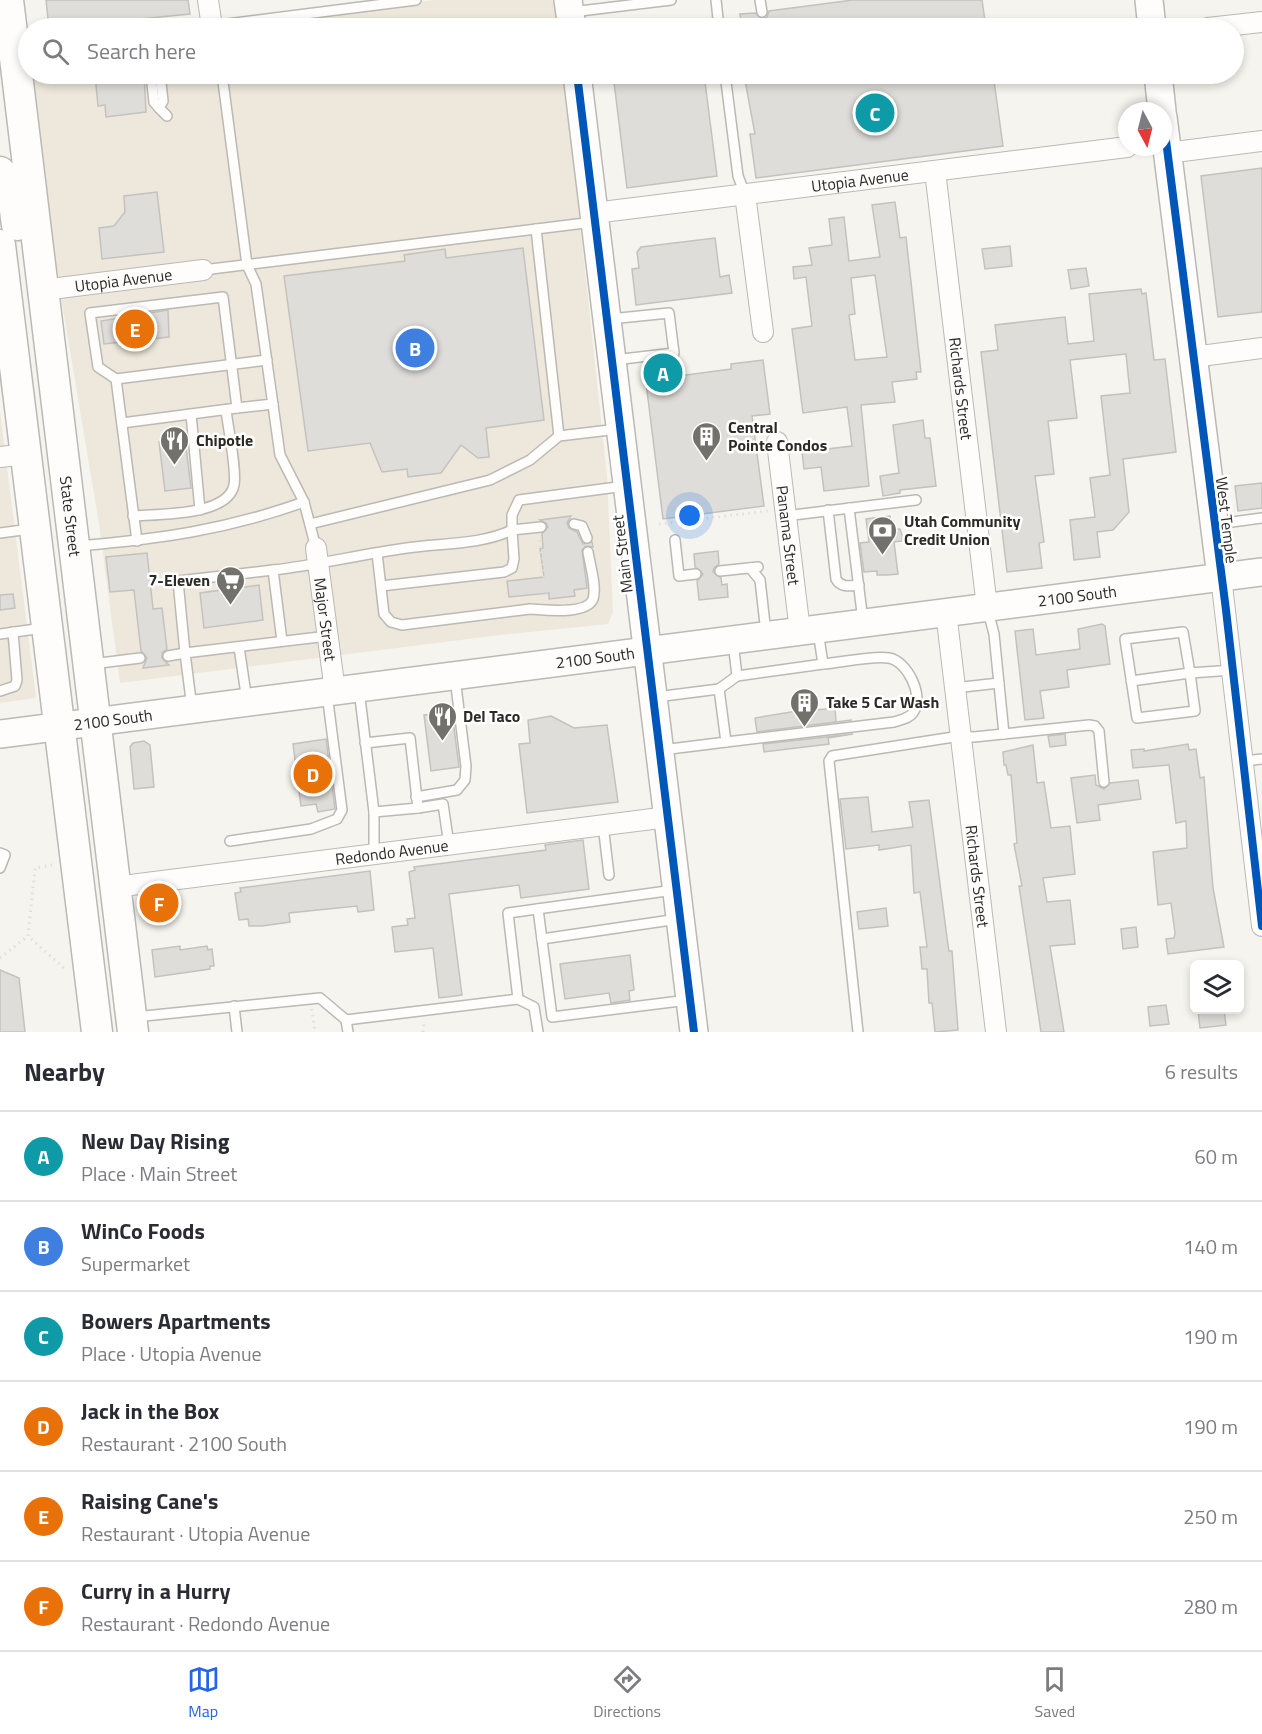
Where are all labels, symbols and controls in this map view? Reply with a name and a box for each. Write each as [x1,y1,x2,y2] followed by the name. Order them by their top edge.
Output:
[18,18,1244,84] search box
[87,34,196,68] text: Search here
[39,35,72,68] icon: search
[856,90,894,136] pin: C
[1118,102,1172,156] north arrow
[810,162,910,198] street label: Utopia Avenue
[73,262,173,298] street label: Utopia Avenue
[116,306,154,352] pin: E
[396,326,434,370] pin: B
[943,336,979,441] street label: Richards Street
[644,350,682,395] pin: A
[728,415,827,457] place label: Central Pointe Condos
[691,420,723,462] building icon: Central Pointe Condos
[159,424,191,466] restaurant icon: Chipotle
[196,428,253,452] place label: Chipotle
[54,475,87,558] street label: State Street
[1210,475,1244,565] street label: West Temple
[770,484,806,587] street label: Panama Street
[675,501,704,530] your location
[904,509,1020,551] place label: Utah Community Credit Union
[605,513,639,594] street label: Main Street
[867,514,899,556] bank icon: Utah Community Credit Union
[215,564,247,606] supermarket icon: 7-Eleven
[148,568,210,592] place label: 7-Eleven
[308,576,343,663] street label: Major Street
[1036,579,1118,613] street label: 2100 South
[554,641,636,675] street label: 2100 South
[789,686,821,728] building icon: Take 5 Car Wash
[826,690,939,714] place label: Take 5 Car Wash
[426,700,458,742] restaurant icon: Del Taco
[72,703,154,736] street label: 2100 South
[463,704,520,728] place label: Del Taco
[294,752,332,796] pin: D
[959,824,995,929] street label: Richards Street
[334,833,450,871] street label: Redondo Avenue
[140,880,178,926] pin: F
[1190,960,1244,1014] map controls
[1190,960,1244,1014] button: layers
[24,1052,105,1091] text: Nearby
[1165,1056,1238,1087] text: 6 results
[81,1124,229,1158] text: New Day Rising
[37,1141,50,1172] text: A
[1194,1141,1238,1172] text: 60 m
[81,1158,237,1189] text: Place · Main Street
[81,1214,205,1248] text: WinCo Foods
[37,1231,50,1262] text: B
[1183,1231,1238,1262] text: 140 m
[81,1248,190,1279] text: Supermarket
[81,1304,271,1338] text: Bowers Apartments
[38,1321,49,1352] text: C
[1183,1321,1238,1352] text: 190 m
[81,1338,262,1369] text: Place · Utopia Avenue
[81,1394,219,1428] text: Jack in the Box
[37,1411,50,1442] text: D
[1183,1411,1238,1442] text: 190 m
[81,1428,287,1459] text: Restaurant · 2100 South
[81,1484,218,1518] text: Raising Cane's
[38,1501,49,1532] text: E
[1183,1501,1238,1532] text: 250 m
[81,1518,310,1549] text: Restaurant · Utopia Avenue
[81,1574,230,1608] text: Curry in a Hurry
[38,1591,49,1622] text: F
[1183,1591,1238,1622] text: 280 m
[81,1608,330,1639] text: Restaurant · Redondo Avenue
[187,1663,220,1723] tab: Map
[593,1663,661,1723] tab: Directions
[1035,1663,1075,1723] tab: Saved

